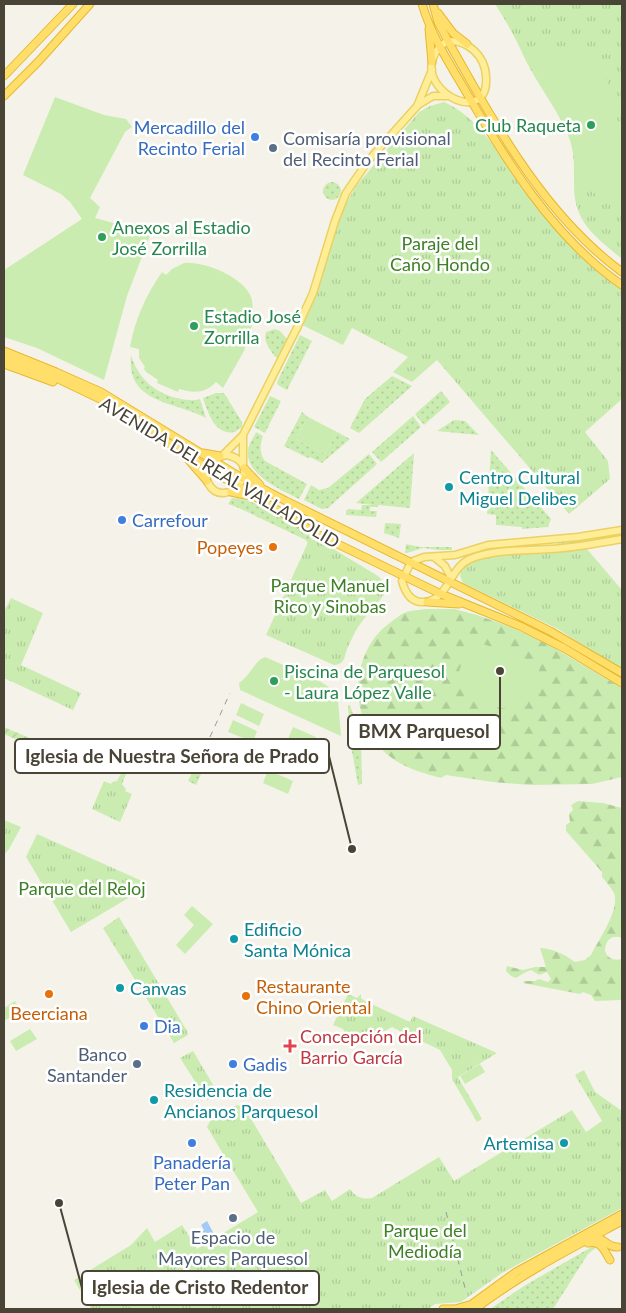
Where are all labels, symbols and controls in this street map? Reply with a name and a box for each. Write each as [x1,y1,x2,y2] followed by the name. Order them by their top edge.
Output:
[475,114,581,136] place label: Club Raqueta
[134,116,245,159] place label: Mercadillo del Recinto Ferial
[585,119,597,131] marker: Club Raqueta
[283,127,451,170] place label: Comisaría provisional del Recinto Ferial
[249,131,261,143] marker: Mercadillo del Recinto Ferial
[267,142,279,154] marker: Comisaría provisional del Recinto Ferial
[112,216,251,259] place label: Anexos al Estadio José Zorrilla
[96,231,108,243] marker: Anexos al Estadio José Zorrilla
[390,232,490,275] park label: Paraje del Caño Hondo
[204,305,301,348] place label: Estadio José Zorrilla
[188,320,200,332] marker: Estadio José Zorrilla
[96,391,344,553] street label: AVENIDA DEL REAL VALLADOLID
[459,466,580,509] place label: Centro Cultural Miguel Delibes
[443,481,455,493] marker: Centro Cultural Miguel Delibes
[132,509,208,531] place label: Carrefour
[116,514,128,526] marker: Carrefour
[197,536,263,558] place label: Popeyes
[267,541,279,553] marker: Popeyes
[270,574,390,617] park label: Parque Manuel Rico y Sinobas
[284,660,445,703] place label: Piscina de Parquesol - Laura López Valle
[268,675,280,687] marker: Piscina de Parquesol - Laura López Valle
[348,715,500,749] callout: BMX Parquesol
[358,719,490,742] text: BMX Parquesol
[15,739,329,773] callout: Iglesia de Nuestra Señora de Prado
[25,744,319,767] text: Iglesia de Nuestra Señora de Prado
[18,877,146,899] park label: Parque del Reloj
[244,918,351,961] place label: Edificio Santa Mónica
[228,933,240,945] marker: Edificio Santa Mónica
[256,975,371,1018] place label: Restaurante Chino Oriental
[130,977,187,999] place label: Canvas
[114,982,126,994] marker: Canvas
[43,988,55,1000] marker: Beerciana
[240,990,252,1002] marker: Restaurante Chino Oriental
[10,1002,88,1024] place label: Beerciana
[154,1015,181,1037] place label: Dia
[138,1020,150,1032] marker: Dia
[300,1025,422,1068] place label: Concepción del Barrio García
[284,1040,296,1052] marker: Concepción del Barrio García
[47,1043,127,1086] place label: Banco Santander
[243,1053,287,1075] place label: Gadis
[131,1058,143,1070] marker: Banco Santander
[227,1058,239,1070] marker: Gadis
[164,1079,318,1122] place label: Residencia de Ancianos Parquesol
[148,1094,160,1106] marker: Residencia de Ancianos Parquesol
[484,1132,554,1154] place label: Artemisa
[186,1137,198,1149] marker: Panadería Peter Pan
[558,1137,570,1149] marker: Artemisa
[153,1151,231,1194] place label: Panadería Peter Pan
[227,1212,239,1224] marker: Espacio de Mayores Parquesol
[383,1219,467,1262] park label: Parque del Mediodía
[158,1226,308,1269] place label: Espacio de Mayores Parquesol
[82,1271,319,1305] callout: Iglesia de Cristo Redentor
[92,1275,309,1298] text: Iglesia de Cristo Redentor

